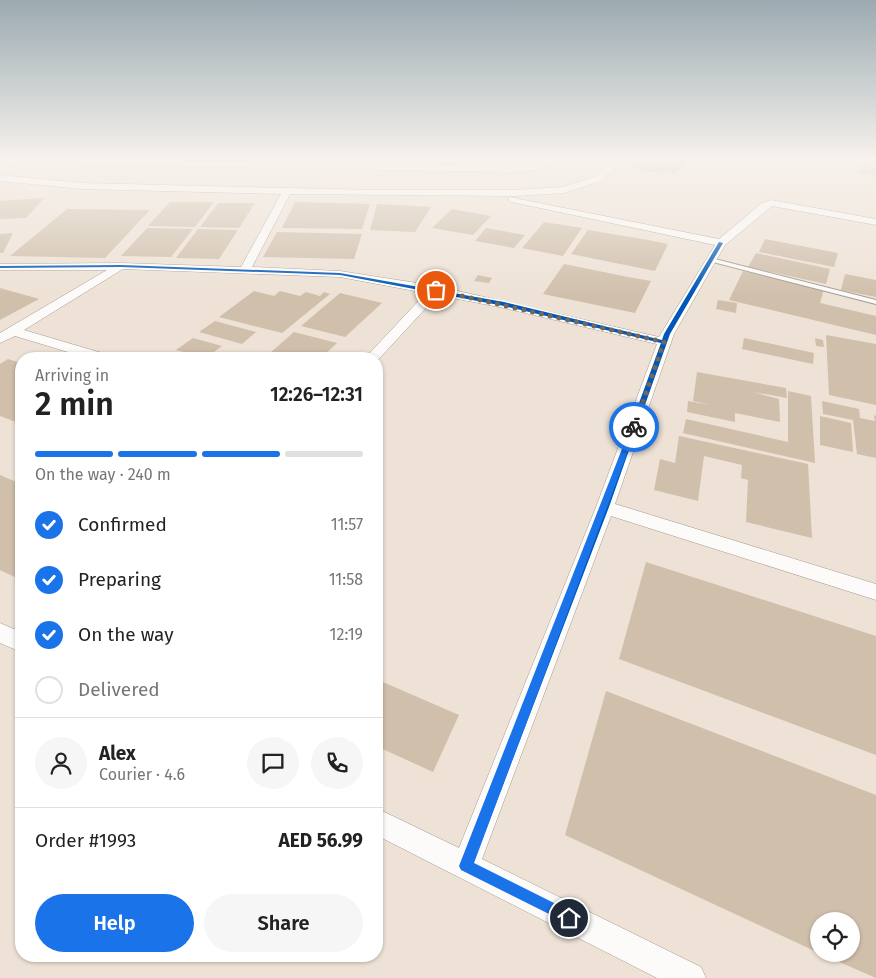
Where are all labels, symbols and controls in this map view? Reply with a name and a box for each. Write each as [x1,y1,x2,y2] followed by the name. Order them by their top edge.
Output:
[415,269,457,311] pin
[422,276,450,304] icon: bag
[35,366,109,385] text: Arriving in
[270,383,363,406] text: 12:26–12:31
[35,385,114,423] text: 2 min
[609,402,659,452] courier
[620,413,648,441] icon: bike
[35,465,171,484] text: On the way · 240 m
[35,511,63,539] icon: check
[78,513,167,536] text: Confirmed
[331,515,363,534] text: 11:57
[35,566,63,594] icon: check
[78,568,161,591] text: Preparing
[329,570,363,589] text: 11:58
[35,621,63,649] icon: check
[78,623,174,646] text: On the way
[330,625,363,644] text: 12:19
[78,678,160,701] text: Delivered
[35,737,87,789] button: person
[247,737,299,789] button: chat
[311,737,363,789] button: phone
[99,742,136,765] text: Alex
[99,765,185,784] text: Courier · 4.6
[35,829,136,852] text: Order #1993
[279,829,363,852] text: AED 56.99
[35,894,194,952] button: Help
[204,894,363,952] button: Share
[548,897,590,939] pin
[555,904,583,932] icon: home
[810,912,860,962] map controls
[810,912,860,962] button: locate

